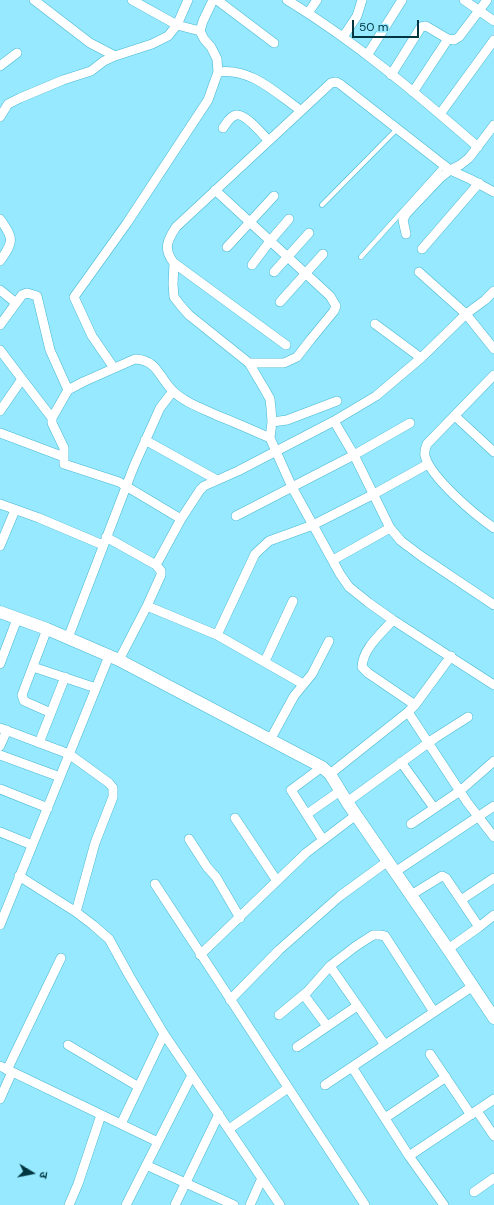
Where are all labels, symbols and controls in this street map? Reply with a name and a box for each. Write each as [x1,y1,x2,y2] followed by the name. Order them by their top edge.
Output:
[354,12,421,38] scale bar
[359,19,388,35] text: 50 m
[12,1153,52,1193] north arrow
[36,1171,51,1179] text: उ

